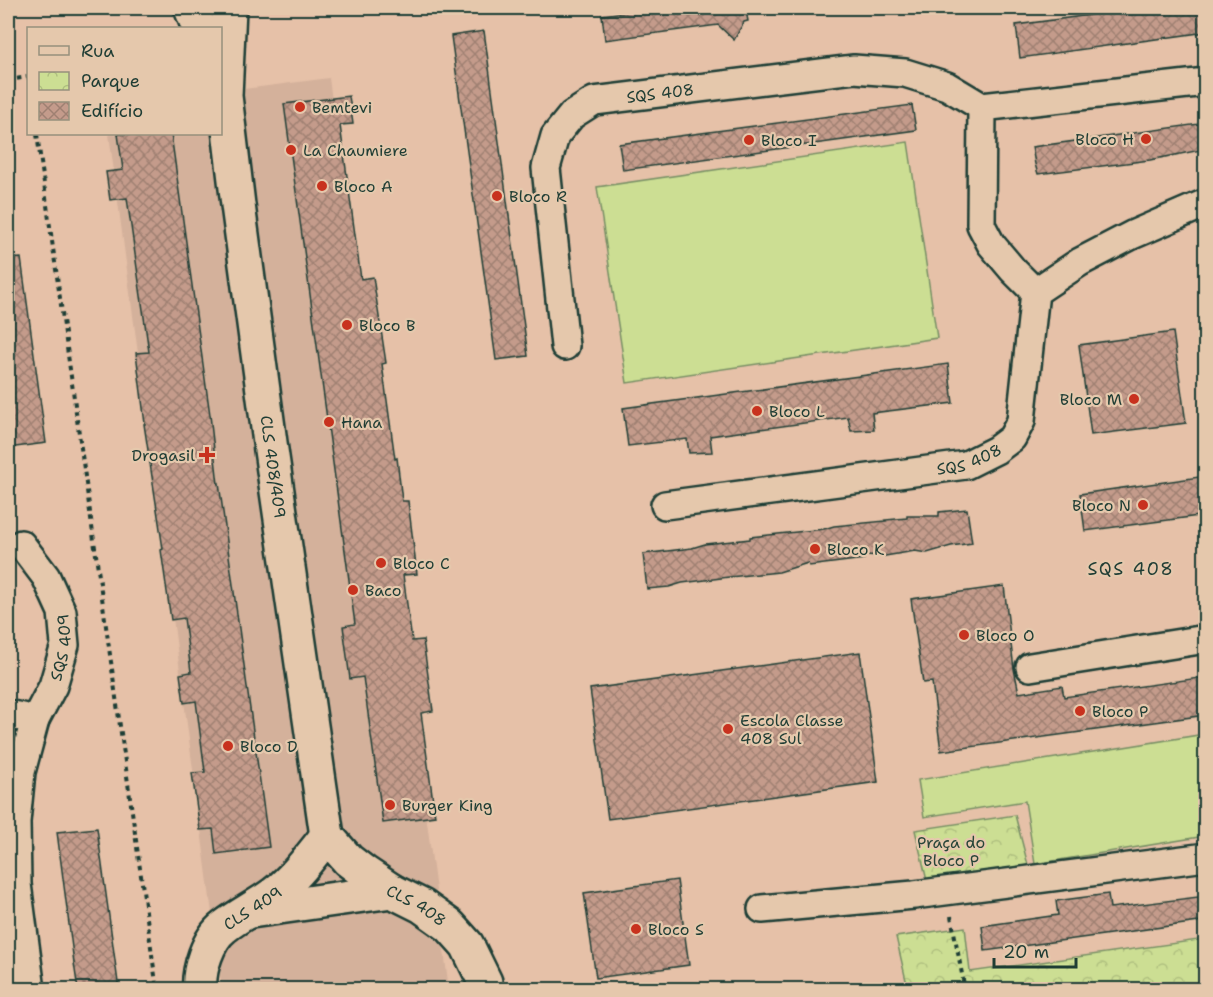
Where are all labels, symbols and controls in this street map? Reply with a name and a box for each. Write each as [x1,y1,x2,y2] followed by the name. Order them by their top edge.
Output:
[27,27,222,135] legend
[81,39,114,63] text: Rua
[81,69,140,93] text: Parque
[625,78,695,107] street label: SQS 408
[312,97,372,118] place label: Bemtevi
[81,99,143,123] text: Edifício
[293,100,307,114] marker: Bemtevi
[1075,129,1134,150] place label: Bloco H
[761,130,817,151] place label: Bloco I
[1139,132,1153,146] marker: Bloco H
[742,133,756,147] marker: Bloco I
[303,140,408,161] place label: La Chaumiere
[284,143,298,157] marker: La Chaumiere
[334,176,393,197] place label: Bloco A
[315,179,329,193] marker: Bloco A
[509,186,567,207] place label: Bloco R
[490,189,504,203] marker: Bloco R
[359,315,415,336] place label: Bloco B
[340,318,354,332] marker: Bloco B
[1060,389,1122,410] place label: Bloco M
[1127,392,1141,406] marker: Bloco M
[769,401,825,422] place label: Bloco L
[750,404,764,418] marker: Bloco L
[341,412,382,433] place label: Hana
[256,414,291,519] street label: CLS 408/409
[322,415,336,429] marker: Hana
[935,438,1005,479] street label: SQS 408
[132,445,195,466] place label: Drogasil
[200,448,214,462] marker: Drogasil
[1072,495,1131,516] place label: Bloco N
[1136,498,1150,512] marker: Bloco N
[827,539,885,560] place label: Bloco K
[808,542,822,556] marker: Bloco K
[393,553,450,574] place label: Bloco C
[374,556,388,570] marker: Bloco C
[1088,557,1174,581] district label: SQS 408
[365,580,402,601] place label: Baco
[346,583,360,597] marker: Baco
[45,613,76,683] street label: SQS 409
[976,625,1034,646] place label: Bloco O
[957,628,971,642] marker: Bloco O
[1092,701,1148,722] place label: Bloco P
[1073,704,1087,718] marker: Bloco P
[740,710,844,749] place label: Escola Classe 408 Sul
[721,722,735,736] marker: Escola Classe 408 Sul
[240,736,297,757] place label: Bloco D
[221,739,235,753] marker: Bloco D
[402,795,493,816] place label: Burger King
[383,798,397,812] marker: Burger King
[917,832,985,871] park label: Praça do Bloco P
[383,880,451,931] street label: CLS 408
[219,881,286,935] street label: CLS 409
[648,919,704,940] place label: Bloco S
[629,922,643,936] marker: Bloco S
[994,931,1076,969] scale bar
[1003,940,1049,964] text: 20 m

